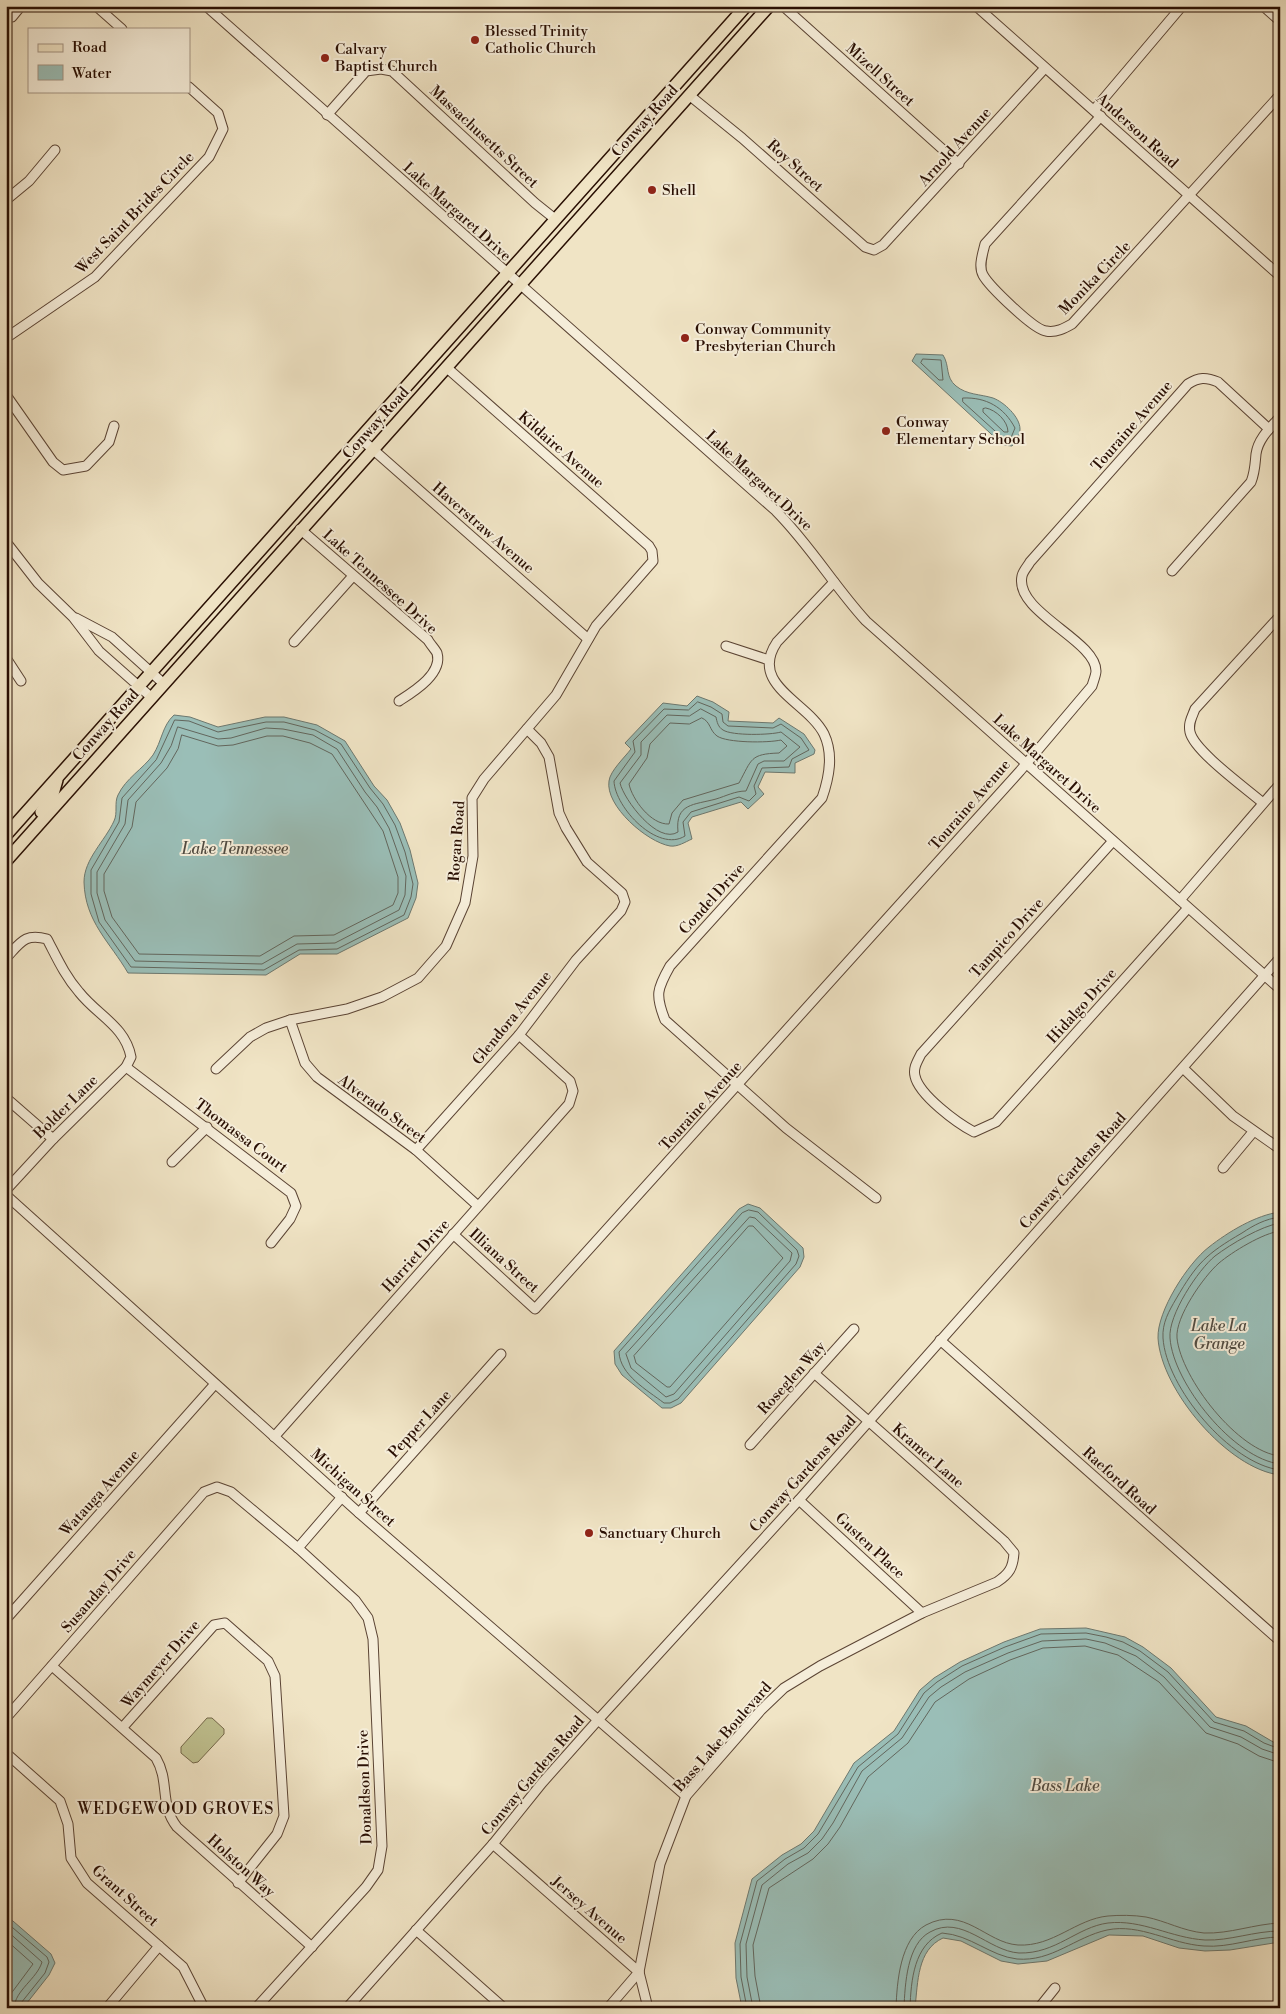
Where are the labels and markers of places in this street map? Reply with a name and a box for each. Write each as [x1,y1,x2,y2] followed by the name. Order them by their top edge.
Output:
[484,22,596,58] place label: Blessed Trinity Catholic Church
[469,34,481,46] marker: Blessed Trinity Catholic Church
[334,40,438,76] place label: Calvary Baptist Church
[319,52,331,64] marker: Calvary Baptist Church
[662,181,697,200] place label: Shell
[646,184,658,196] marker: Shell
[695,320,836,356] place label: Conway Community Presbyterian Church
[679,332,691,344] marker: Conway Community Presbyterian Church
[896,413,1025,449] place label: Conway Elementary School
[880,425,892,437] marker: Conway Elementary School
[599,1524,721,1543] place label: Sanctuary Church
[583,1527,595,1539] marker: Sanctuary Church

